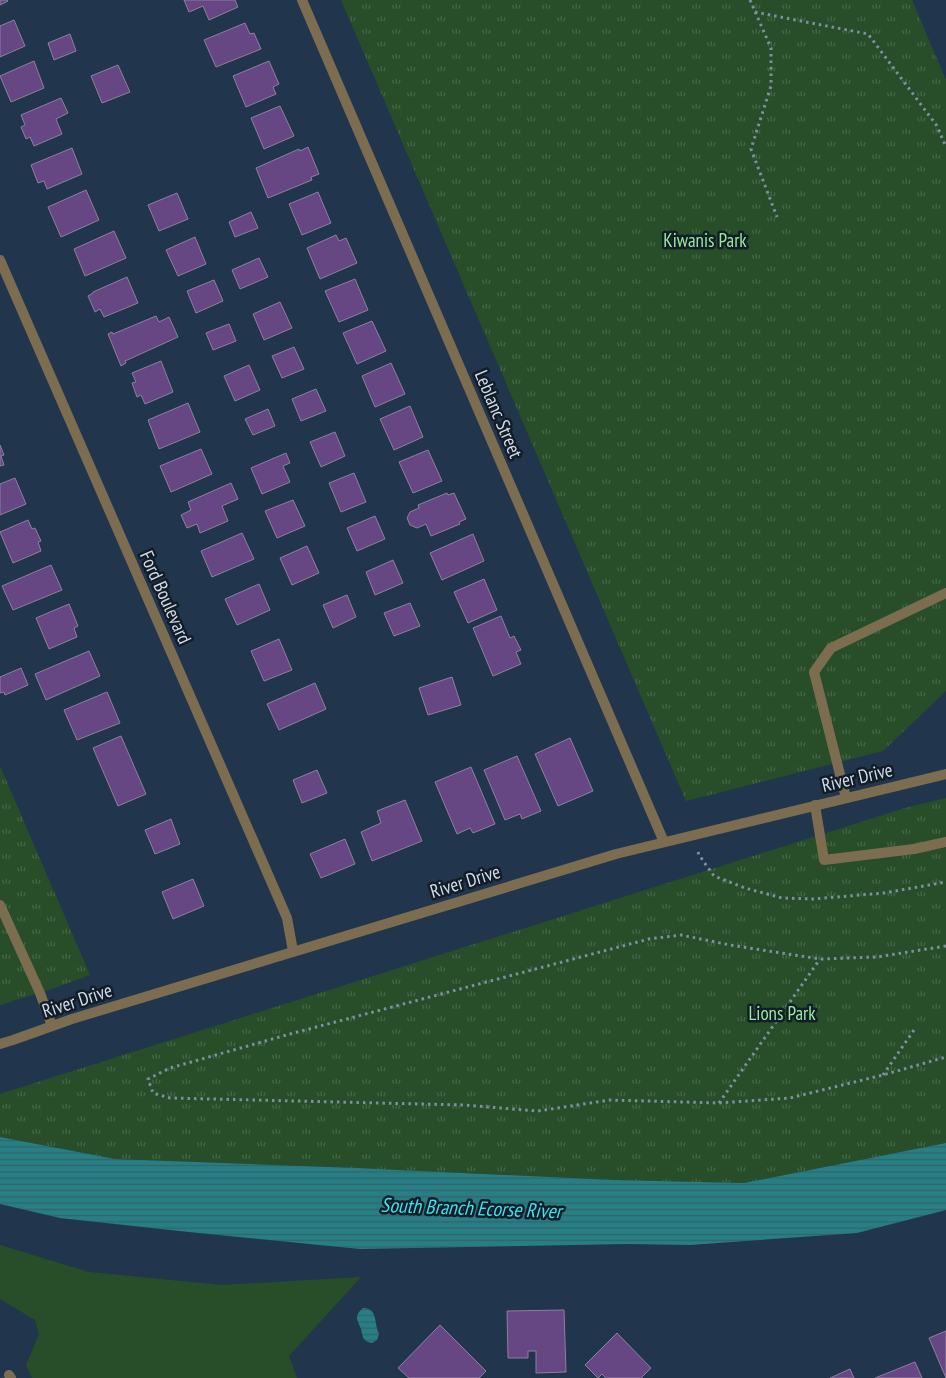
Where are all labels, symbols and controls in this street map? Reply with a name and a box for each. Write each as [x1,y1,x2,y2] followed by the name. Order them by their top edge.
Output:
[663,228,747,252] park label: Kiwanis Park
[470,366,529,462] street label: Leblanc Street
[135,547,197,647] street label: Ford Boulevard
[819,757,895,797] street label: River Drive
[427,859,503,903] street label: River Drive
[39,977,115,1023] street label: River Drive
[748,1001,816,1025] park label: Lions Park
[380,1192,564,1224] water label: South Branch Ecorse River

